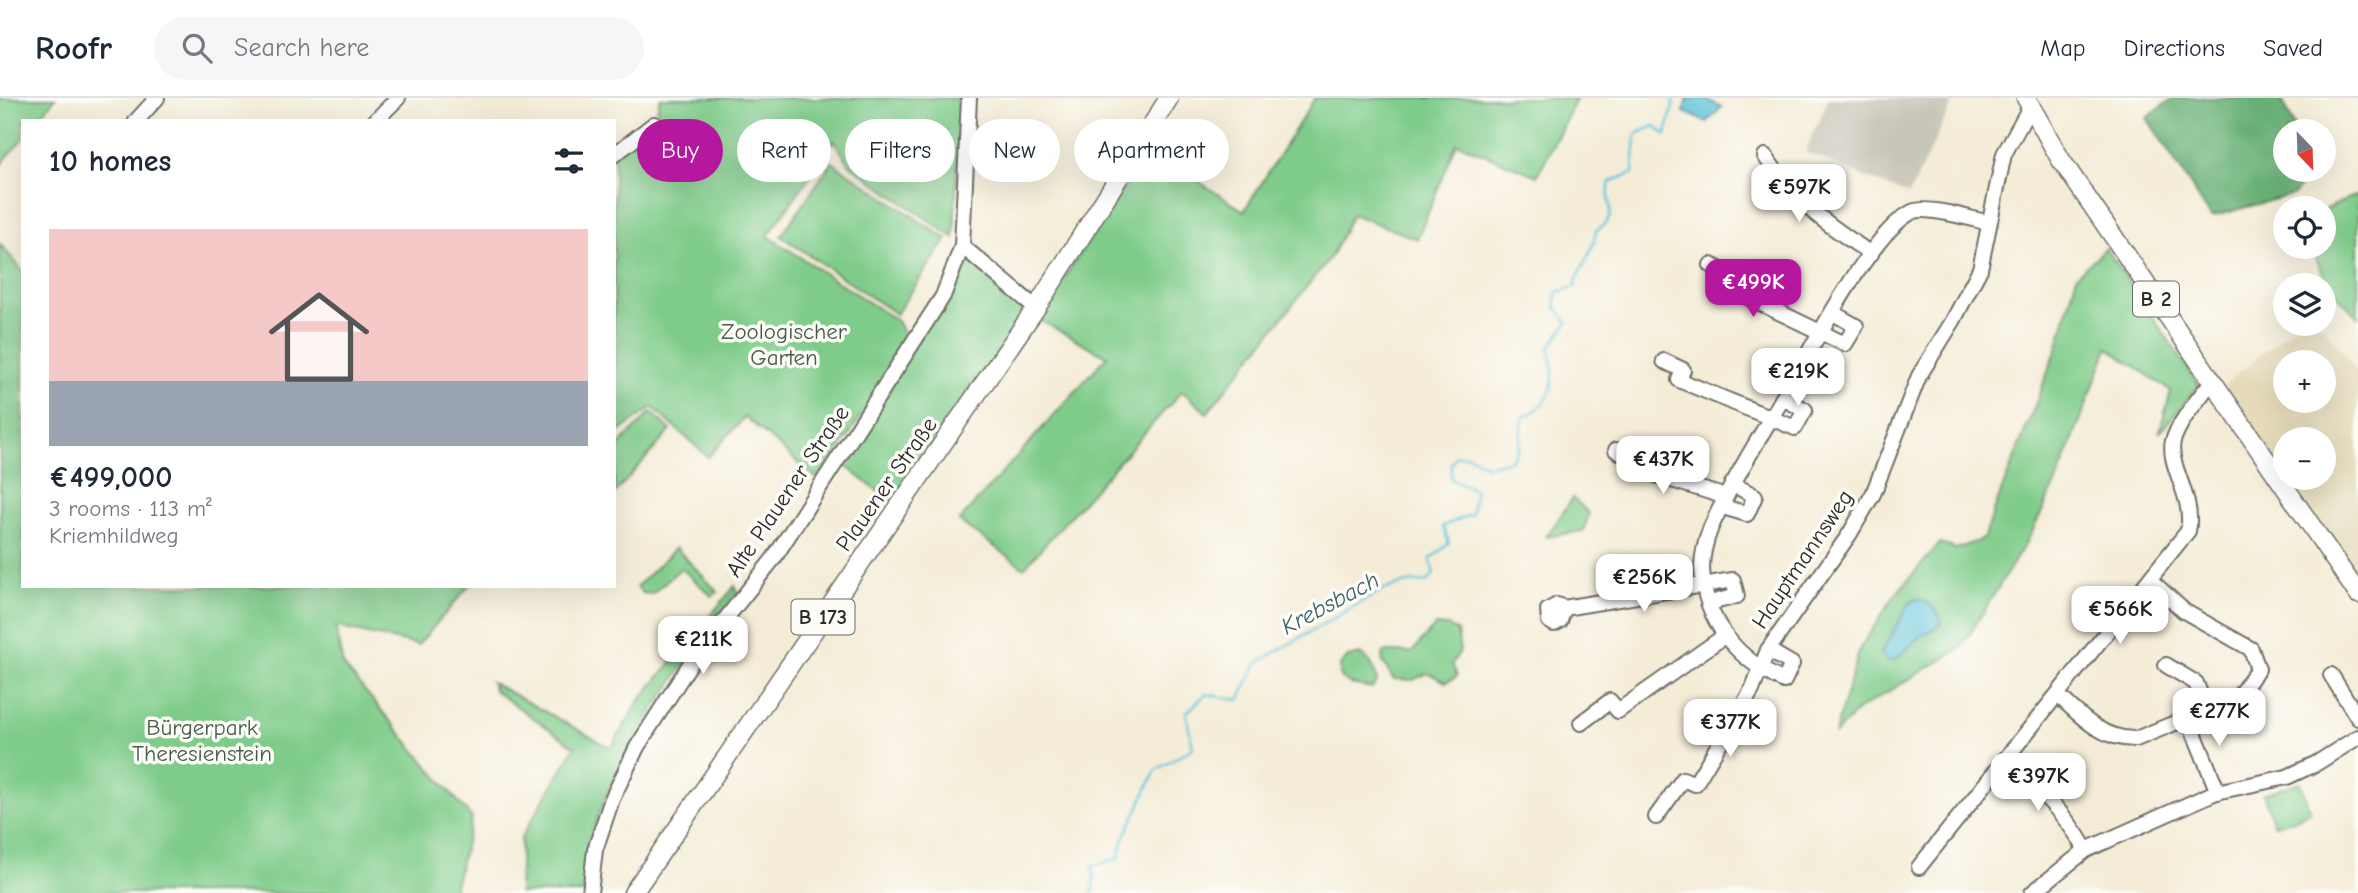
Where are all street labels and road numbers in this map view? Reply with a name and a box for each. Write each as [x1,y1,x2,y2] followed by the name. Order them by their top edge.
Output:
[2133,282,2179,316] road number: B 2
[720,400,855,582] street label: Alte Plauener Straße
[830,412,943,557] street label: Plauener Straße
[1746,485,1859,634] street label: Hauptmannsweg
[792,600,854,634] road number: B 173

